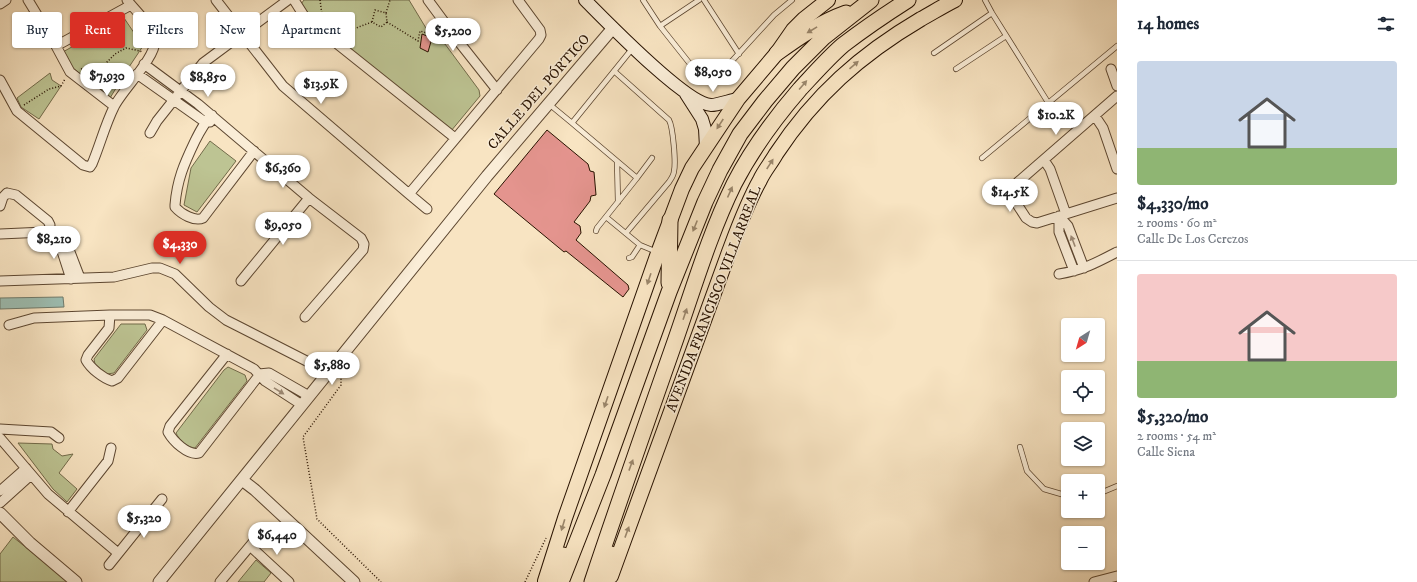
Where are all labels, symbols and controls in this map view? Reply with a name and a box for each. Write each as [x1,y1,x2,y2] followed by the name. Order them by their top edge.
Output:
[12,12,62,48] chip: Buy
[70,12,125,48] chip: Rent
[133,12,198,48] chip: Filters
[206,12,260,48] chip: New
[268,12,355,48] chip: Apartment
[1137,13,1199,35] text: 14 homes
[1375,13,1397,35] icon: filters
[420,18,486,52] pin: $5,200
[434,23,472,39] text: $5,200
[806,26,818,33] one-way arrow
[484,30,594,153] street label: CALLE DEL PÓRTICO
[680,59,746,93] pin: $8,050
[849,61,860,70] one-way arrow
[74,63,140,97] pin: $7,930
[175,64,241,98] pin: $8,850
[694,64,732,80] text: $8,050
[89,68,125,84] text: $7,930
[189,69,227,85] text: $8,850
[288,71,354,105] pin: $13.9K
[303,76,339,92] text: $13.9K
[799,80,808,91] one-way arrow
[1231,87,1303,159] icon: home
[1023,102,1089,136] pin: $10.2K
[1037,107,1075,123] text: $10.2K
[717,118,724,130] one-way arrow
[250,155,316,189] pin: $6,360
[766,158,774,169] one-way arrow
[265,160,301,176] text: $6,360
[977,179,1043,213] pin: $14.5K
[662,183,766,415] street label: AVENIDA FRANCISCO VILLARREAL
[991,184,1029,200] text: $14.5K
[728,186,734,198] one-way arrow
[1137,193,1209,215] text: $4,330/mo
[250,212,316,246] pin: $9,050
[1137,215,1217,231] text: 2 rooms · 60 m²
[264,217,302,233] text: $9,050
[692,221,698,232] one-way arrow
[21,226,87,260] pin: $8,210
[36,231,72,247] text: $8,210
[147,231,213,265] pin: $4,330
[1137,231,1248,247] text: Calle De Los Cerezos
[1070,234,1076,246] one-way arrow
[162,236,198,252] text: $4,330
[645,274,651,286] one-way arrow
[1231,300,1303,372] icon: home
[682,308,688,320] one-way arrow
[1061,318,1105,362] north arrow
[1061,318,1105,570] map controls
[299,352,365,386] pin: $5,880
[314,357,350,373] text: $5,880
[1061,370,1105,414] button: locate
[273,387,285,394] one-way arrow
[603,396,609,408] one-way arrow
[1137,406,1208,428] text: $5,320/mo
[1061,422,1105,466] button: layers
[1137,428,1216,444] text: 2 rooms · 54 m²
[1137,444,1195,460] text: Calle Siena
[628,459,634,471] one-way arrow
[1061,474,1105,518] button: +
[111,505,177,539] pin: $5,320
[127,510,161,526] text: $5,320
[559,519,565,531] one-way arrow
[244,522,310,556] pin: $6,440
[625,526,631,538] one-way arrow
[1061,526,1105,570] button: −
[257,527,297,543] text: $6,440

